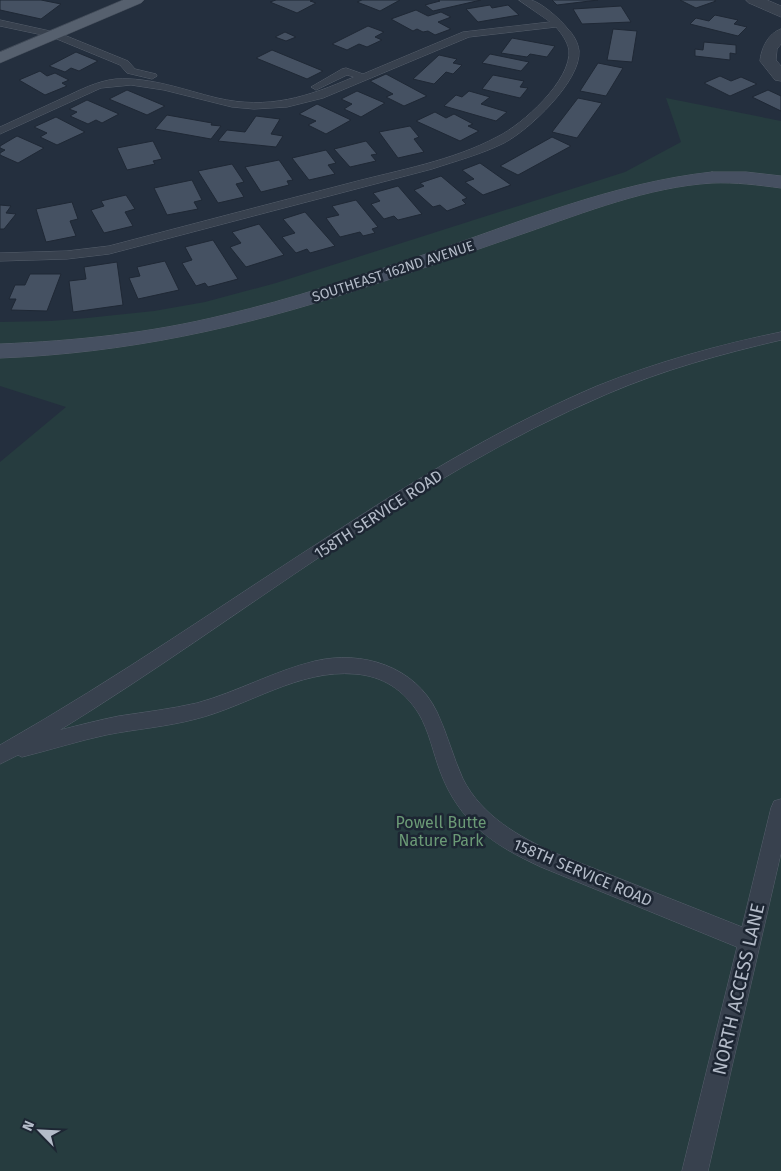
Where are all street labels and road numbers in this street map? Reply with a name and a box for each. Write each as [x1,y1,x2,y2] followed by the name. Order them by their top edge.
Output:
[310,237,476,306] street label: SOUTHEAST 162ND AVENUE
[311,466,446,563] street label: 158TH SERVICE ROAD
[511,835,655,910] street label: 158TH SERVICE ROAD
[708,901,769,1077] street label: NORTH ACCESS LANE

